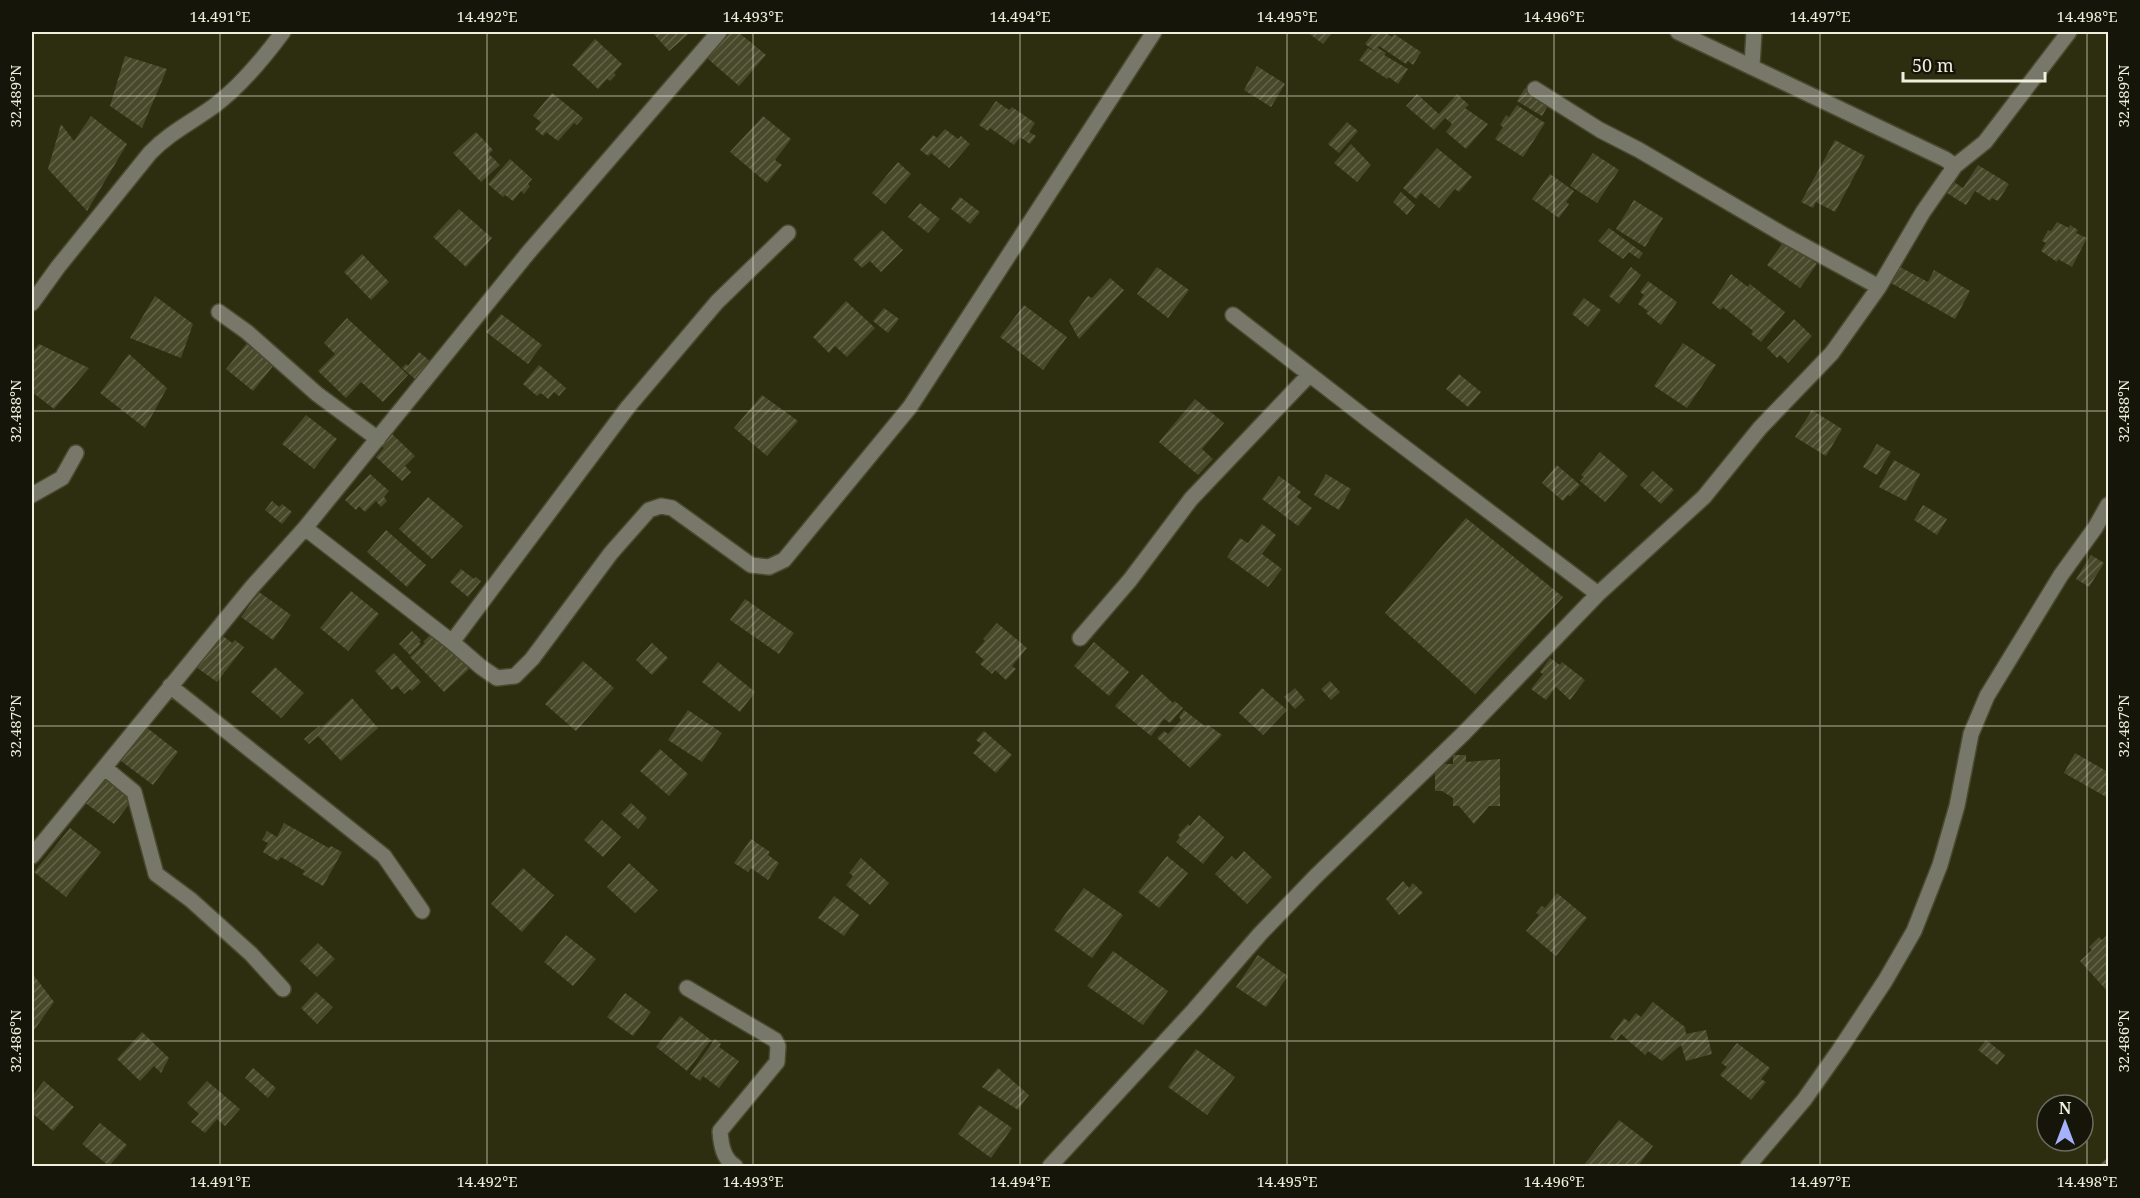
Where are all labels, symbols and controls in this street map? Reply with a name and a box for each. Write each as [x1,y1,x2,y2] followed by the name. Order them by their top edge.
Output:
[189,6,251,26] text: 14.491°E
[456,6,518,26] text: 14.492°E
[722,6,784,26] text: 14.493°E
[989,6,1051,26] text: 14.494°E
[1256,6,1318,26] text: 14.495°E
[1523,6,1585,26] text: 14.496°E
[1789,6,1851,26] text: 14.497°E
[2056,6,2118,26] text: 14.498°E
[1903,45,2046,83] scale bar
[1912,53,1954,77] text: 50 m
[5,64,25,128] text: 32.489°N
[2113,64,2133,128] text: 32.489°N
[5,379,25,443] text: 32.488°N
[2113,379,2133,443] text: 32.488°N
[5,694,25,758] text: 32.487°N
[2113,694,2133,758] text: 32.487°N
[5,1009,25,1073] text: 32.486°N
[2113,1009,2133,1073] text: 32.486°N
[2035,1093,2095,1153] north arrow
[2059,1097,2072,1119] text: N
[189,1171,251,1191] text: 14.491°E
[456,1171,518,1191] text: 14.492°E
[722,1171,784,1191] text: 14.493°E
[989,1171,1051,1191] text: 14.494°E
[1256,1171,1318,1191] text: 14.495°E
[1523,1171,1585,1191] text: 14.496°E
[1789,1171,1851,1191] text: 14.497°E
[2056,1171,2118,1191] text: 14.498°E

